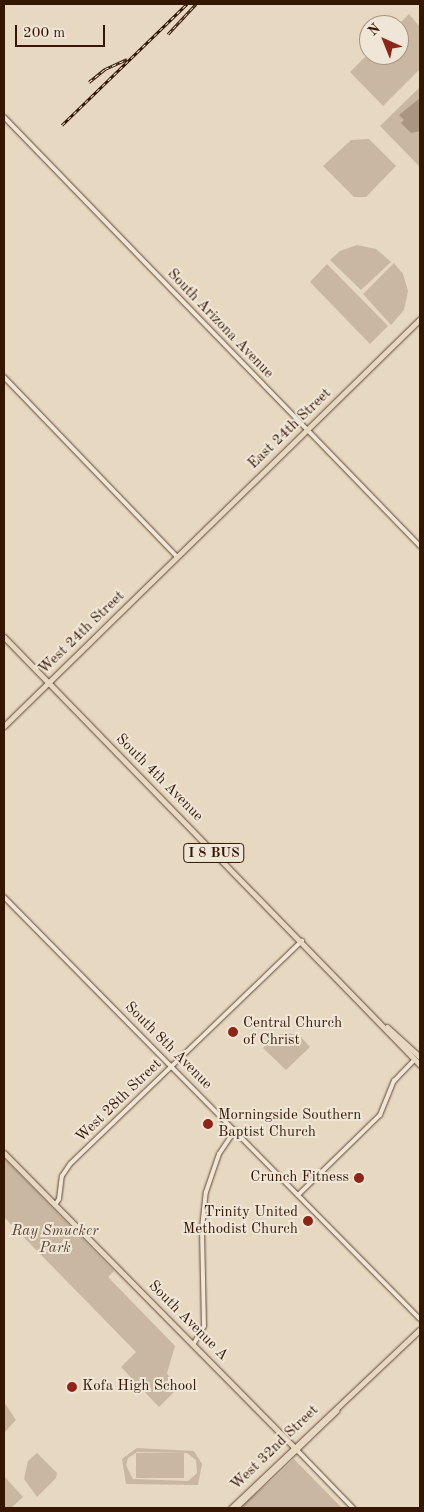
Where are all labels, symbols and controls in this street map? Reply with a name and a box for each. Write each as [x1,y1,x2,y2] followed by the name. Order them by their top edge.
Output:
[18,15,108,47] scale bar
[359,15,409,65] north arrow
[366,21,383,39] text: N
[23,26,65,41] text: 200 m
[163,265,277,383] street label: South Arizona Avenue
[245,385,335,473] street label: East 24th Street
[35,588,129,678] street label: West 24th Street
[112,731,206,825] street label: South 4th Avenue
[183,841,245,864] road number: I 8 BUS
[121,999,215,1093] street label: South 8th Avenue
[243,1014,342,1049] place label: Central Church of Christ
[227,1026,239,1038] marker: Central Church of Christ
[72,1056,166,1146] street label: West 28th Street
[218,1106,361,1141] place label: Morningside Southern Baptist Church
[202,1118,214,1130] marker: Morningside Southern Baptist Church
[250,1169,349,1187] place label: Crunch Fitness
[353,1172,365,1184] marker: Crunch Fitness
[183,1203,298,1238] place label: Trinity United Methodist Church
[302,1215,314,1227] marker: Trinity United Methodist Church
[12,1222,98,1257] park label: Ray Smucker Park
[144,1277,232,1365] street label: South Avenue A
[82,1378,197,1396] place label: Kofa High School
[66,1381,78,1393] marker: Kofa High School
[227,1402,323,1494] street label: West 32nd Street

